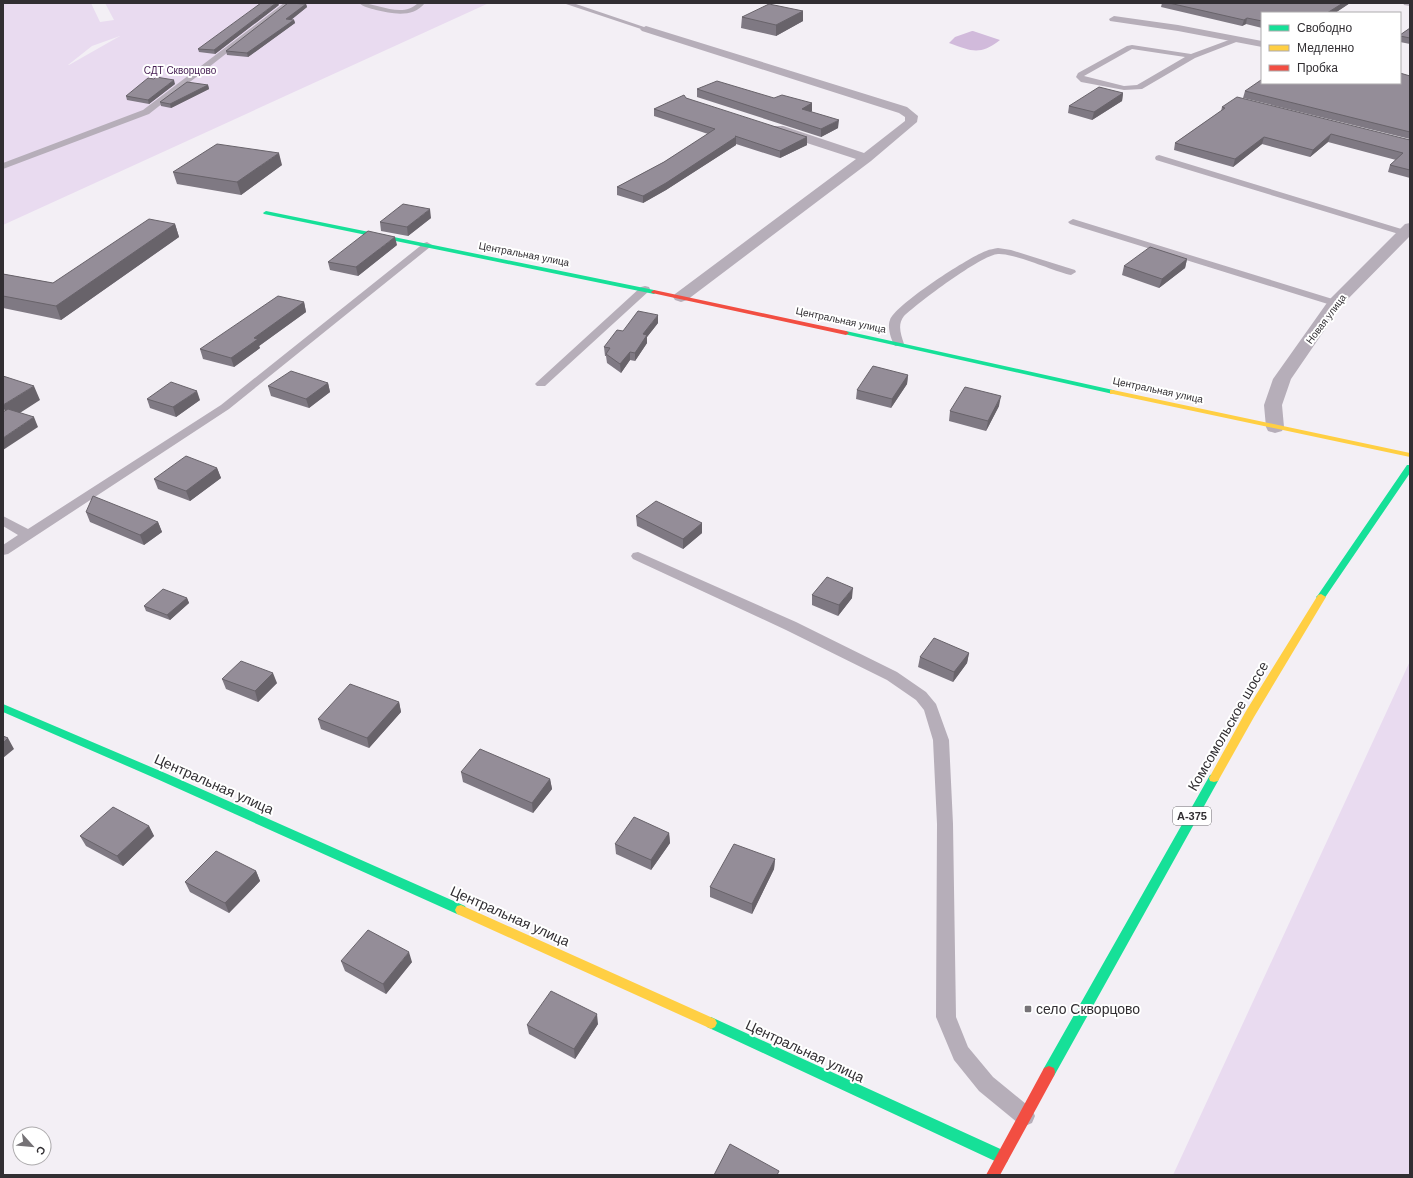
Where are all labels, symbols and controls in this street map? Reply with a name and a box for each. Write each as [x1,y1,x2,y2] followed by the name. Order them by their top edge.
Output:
[1261,12,1401,84] legend
[1297,21,1352,35] text: Свободно
[1297,41,1354,55] text: Медленно
[1297,61,1338,75] text: Пробка
[144,65,217,76] park label: СДТ Скворцово
[478,240,571,268] street label: Центральная улица
[1304,292,1348,346] street label: Новая улица
[795,305,888,335] street label: Центральная улица
[1112,375,1205,405] street label: Центральная улица
[1184,658,1272,793] street label: Комсомольское шоссе
[152,750,276,818] street label: Центральная улица
[1173,807,1211,825] road number: А-375
[448,882,572,950] street label: Центральная улица
[1036,1001,1140,1017] place label: село Скворцово
[1023,1004,1033,1014] marker: село Скворцово
[743,1017,867,1086] street label: Центральная улица
[12,1126,52,1166] north arrow
[34,1144,48,1157] text: С

